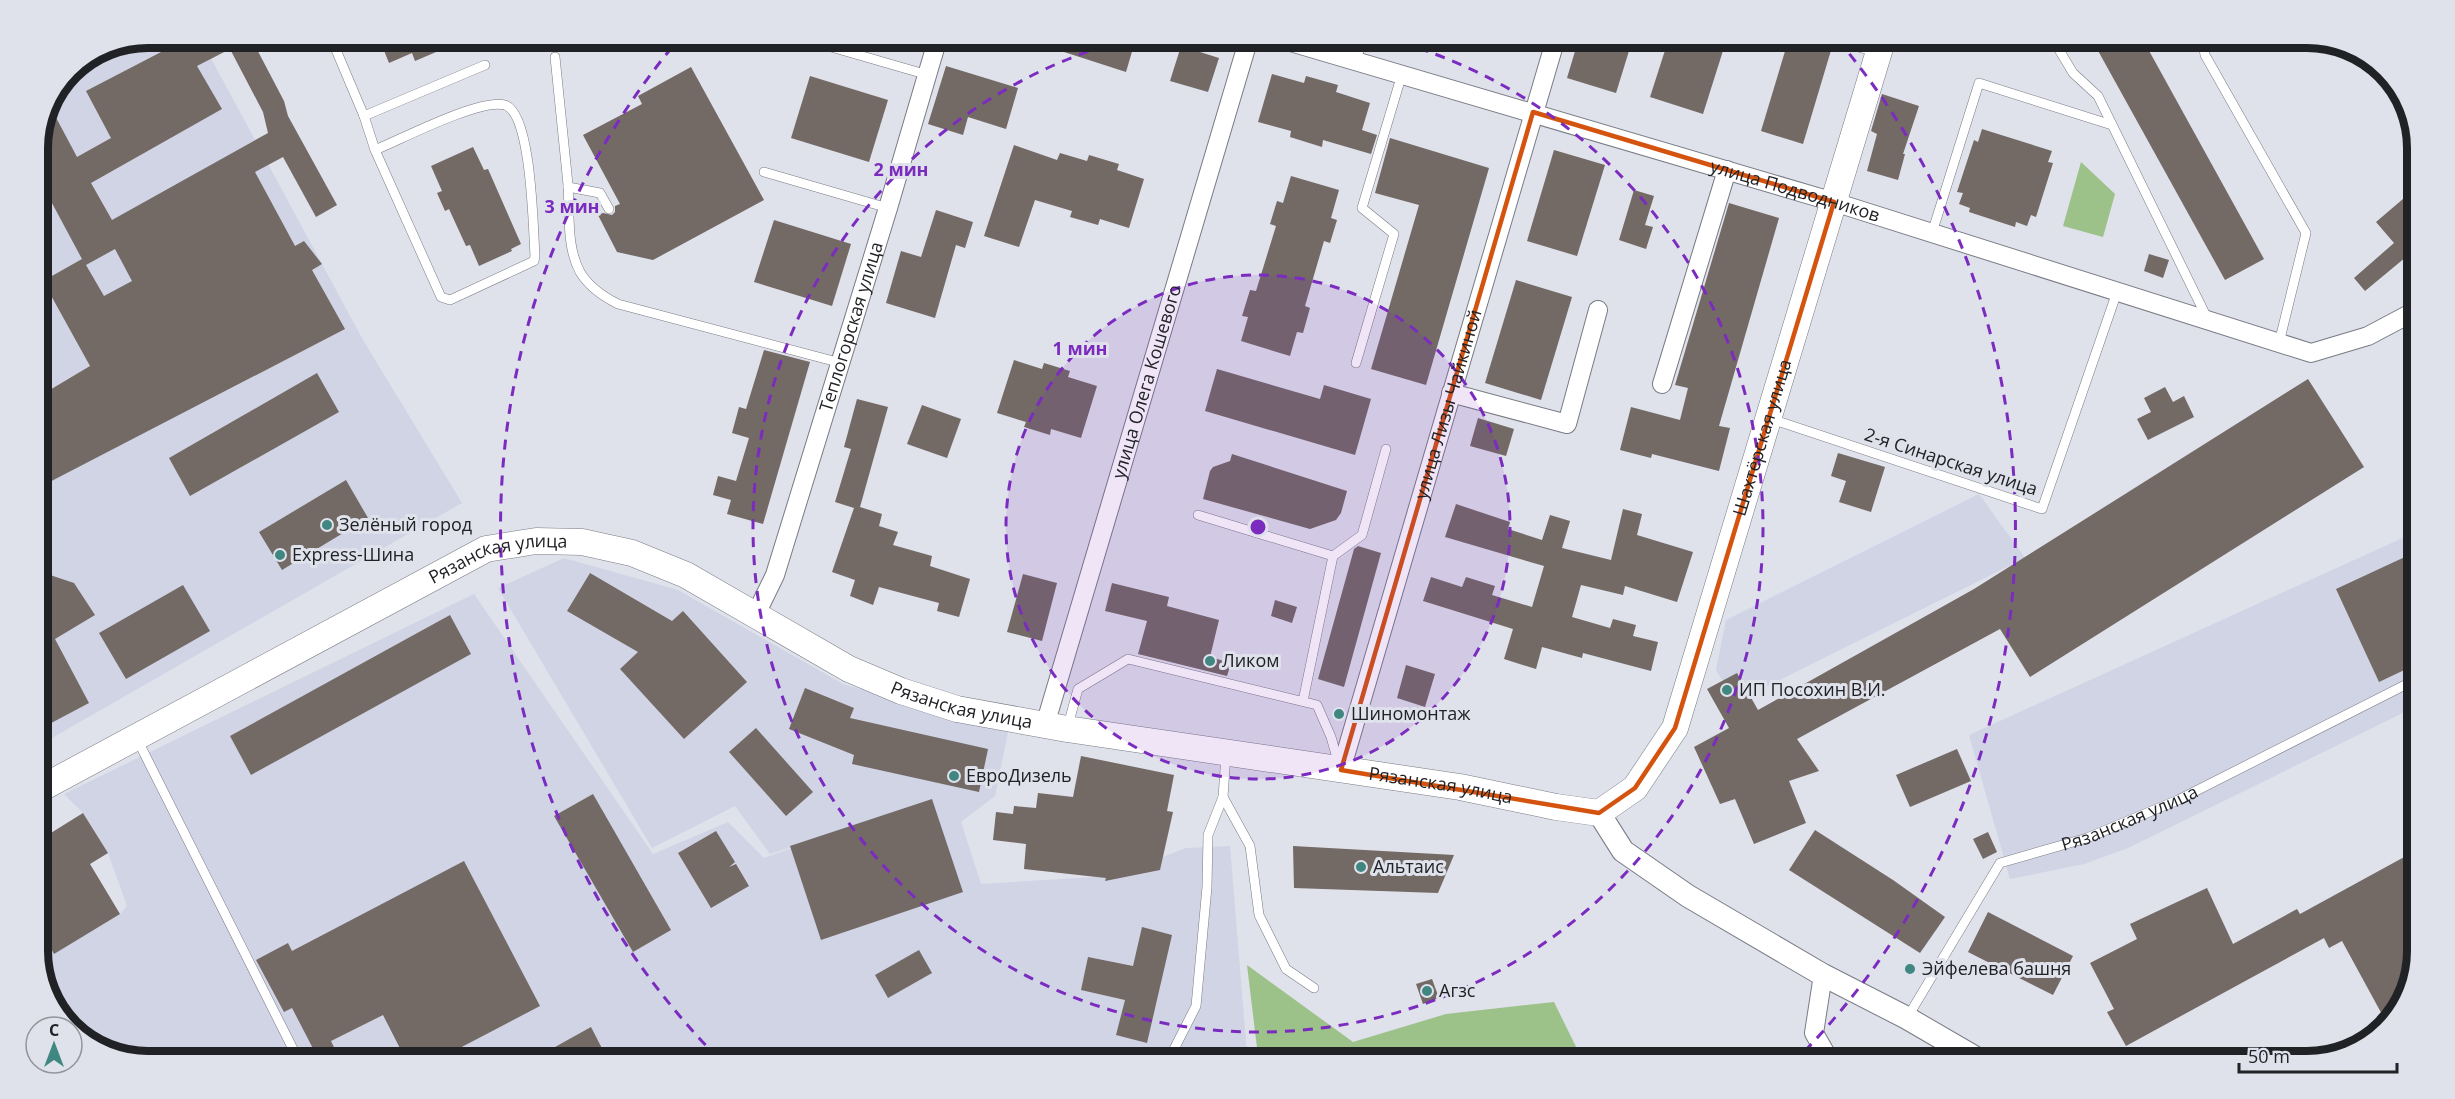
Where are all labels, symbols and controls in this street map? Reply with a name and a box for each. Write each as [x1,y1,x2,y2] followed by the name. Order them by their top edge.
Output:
[1708,153,1883,227] street label: улица Подводников
[873,157,929,181] text: 2 мин
[544,194,600,218] text: 3 мин
[813,239,888,415] street label: Теплогорская улица
[1106,282,1186,481] street label: улица Олега Кошевого
[1408,307,1487,502] street label: улица Лизы Чайкиной
[1052,336,1108,360] text: 1 мин
[1727,356,1796,519] street label: Шахтёрская улица
[1862,422,2041,500] street label: 2-я Синарская улица
[339,512,472,536] place label: Зелёный город
[1248,517,1268,537] centre of rings
[320,518,334,532] marker: Зелёный город
[424,528,568,589] street label: Рязанская улица
[292,542,414,566] place label: Express-Шина
[273,548,287,562] marker: Express-Шина
[1222,648,1279,672] place label: Ликом
[1203,654,1217,668] marker: Ликом
[887,675,1035,734] street label: Рязанская улица
[1739,677,1886,701] place label: ИП Посохин В.И.
[1720,683,1734,697] marker: ИП Посохин В.И.
[1351,701,1471,725] place label: Шиномонтаж
[1332,707,1346,721] marker: Шиномонтаж
[1367,761,1515,809] street label: Рязанская улица
[966,763,1072,787] place label: ЕвроДизель
[947,769,961,783] marker: ЕвроДизель
[2058,779,2202,856] street label: Рязанская улица
[1373,854,1444,878] place label: Альтаис
[1354,860,1368,874] marker: Альтаис
[1922,956,2071,980] place label: Эйфелева башня
[1903,962,1917,976] marker: Эйфелева башня
[1439,978,1476,1002] place label: Агзс
[1420,984,1434,998] marker: Агзс
[24,1015,84,1075] north arrow
[49,1019,59,1041] text: С
[2239,1036,2396,1074] scale bar
[2248,1044,2290,1068] text: 50 m

